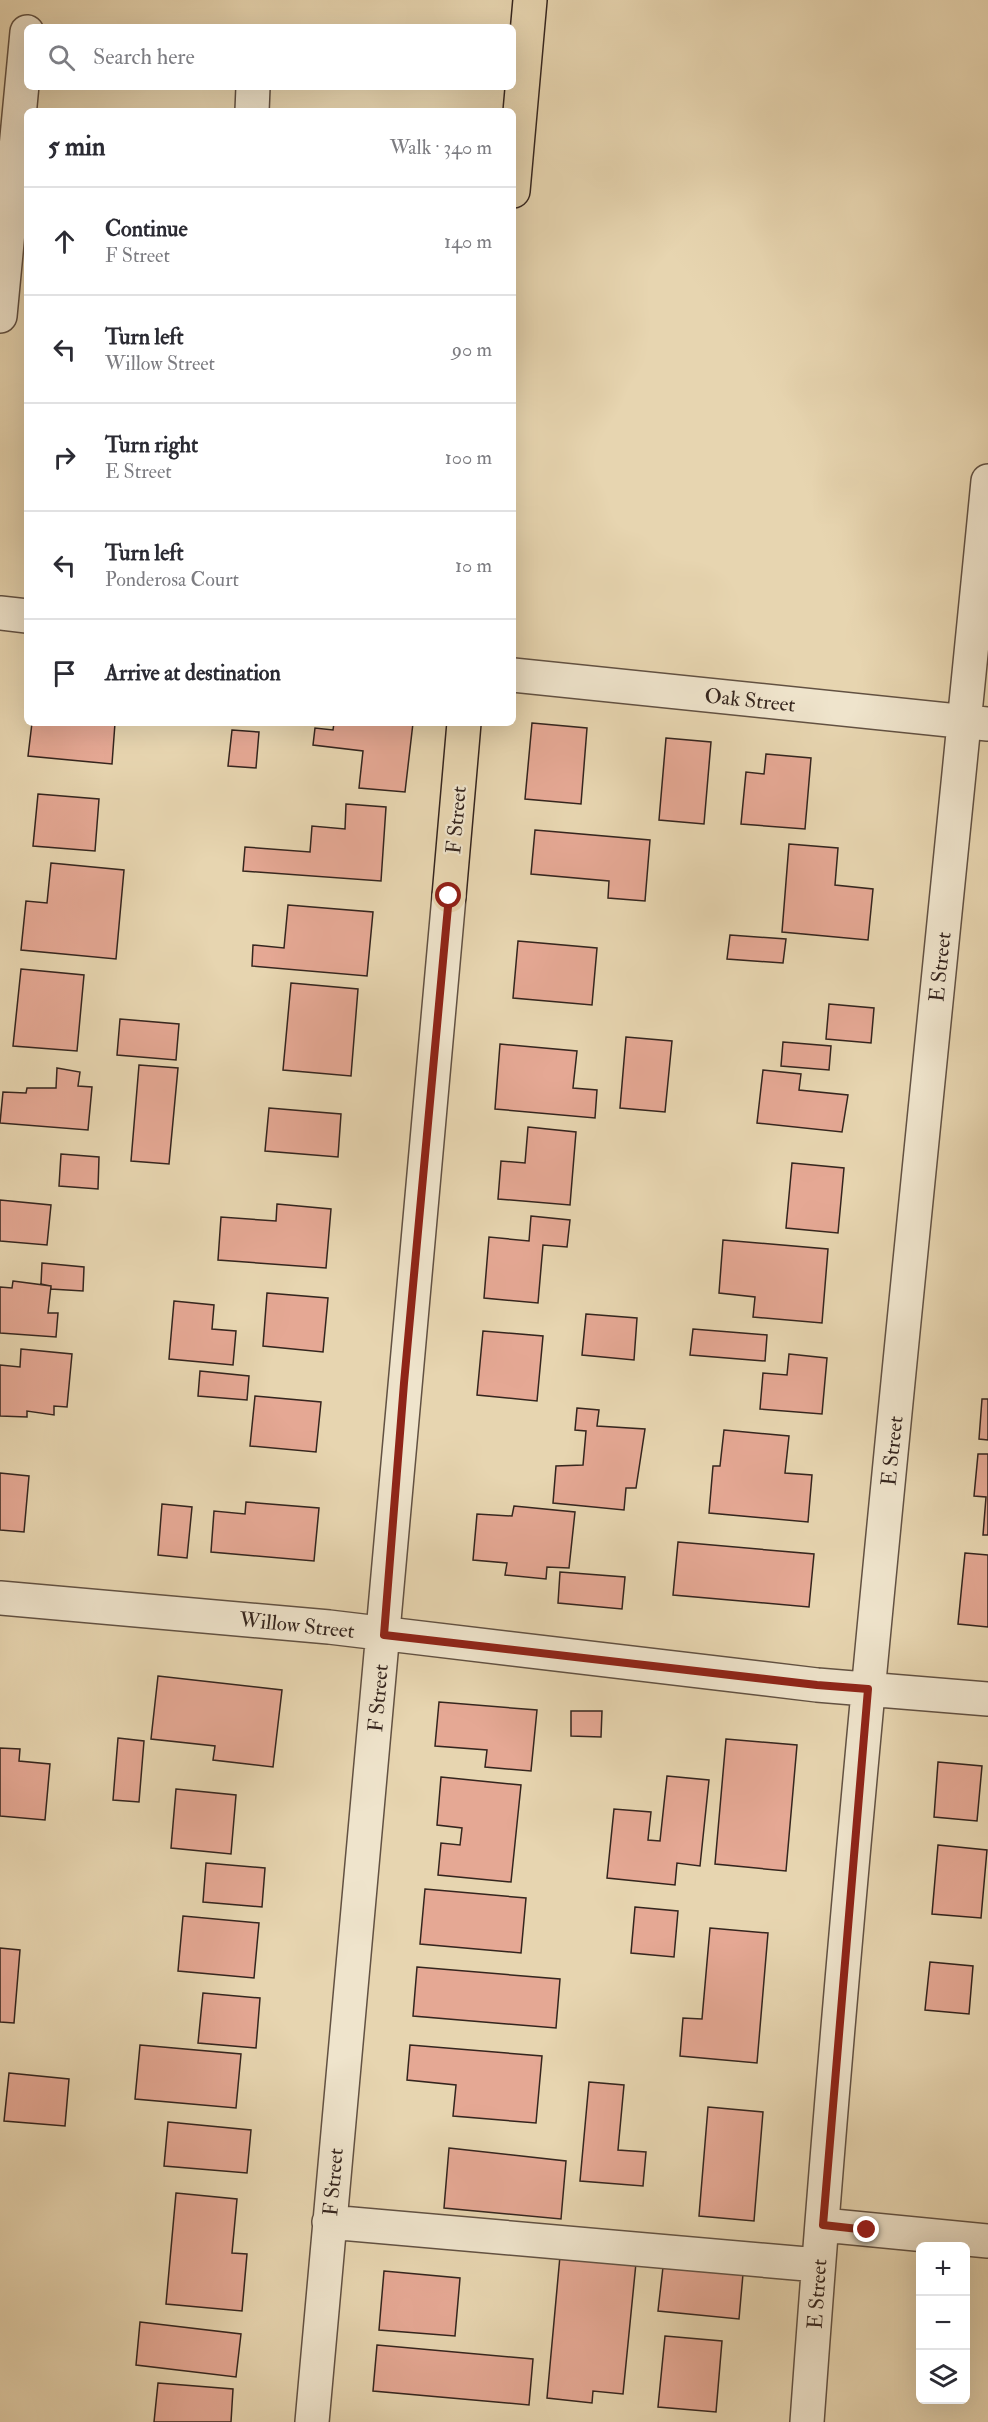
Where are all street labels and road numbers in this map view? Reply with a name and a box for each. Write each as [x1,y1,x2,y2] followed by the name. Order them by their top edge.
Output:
[703,682,797,719] street label: Oak Street
[440,785,473,855] street label: F Street
[923,931,958,1003] street label: E Street
[875,1415,910,1487] street label: E Street
[237,1606,356,1645] street label: Willow Street
[362,1663,395,1733] street label: F Street
[317,2147,350,2217] street label: F Street
[802,2258,833,2330] street label: E Street

